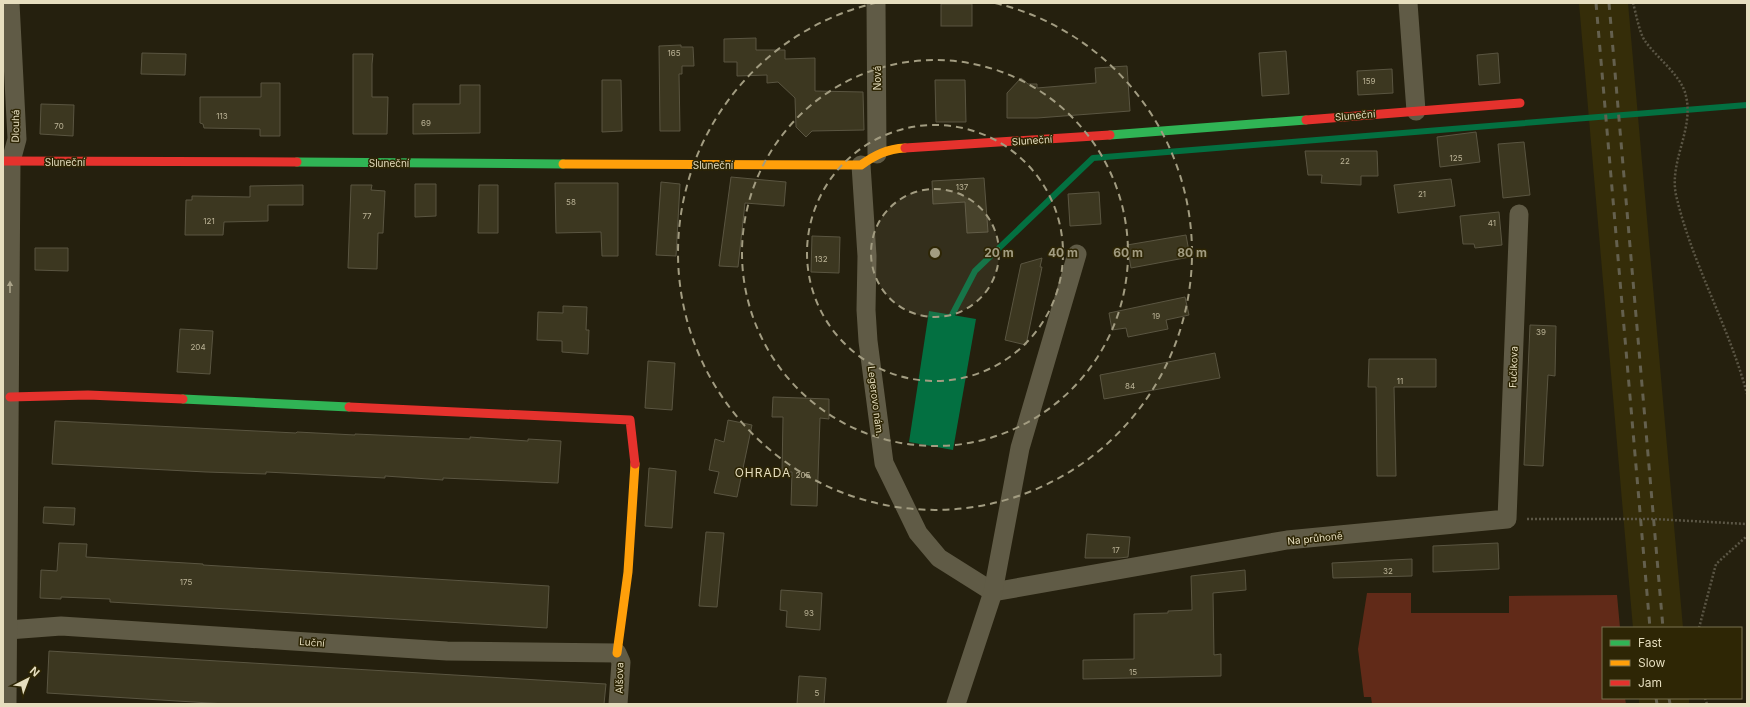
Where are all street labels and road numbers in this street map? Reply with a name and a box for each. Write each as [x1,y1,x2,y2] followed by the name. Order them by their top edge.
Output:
[871,66,883,90] street label: Nová
[1334,107,1376,123] street label: Sluneční
[9,109,21,143] street label: Dlouhá
[1011,133,1053,147] street label: Sluneční
[45,156,86,168] street label: Sluneční
[369,157,410,169] street label: Sluneční
[693,159,734,171] street label: Sluneční
[1506,346,1520,388] street label: Fučíkova
[866,365,886,437] street label: Legerovo nám.
[1287,529,1343,547] street label: Na průhoně
[299,635,326,649] street label: Luční
[613,662,625,694] street label: Alšova

